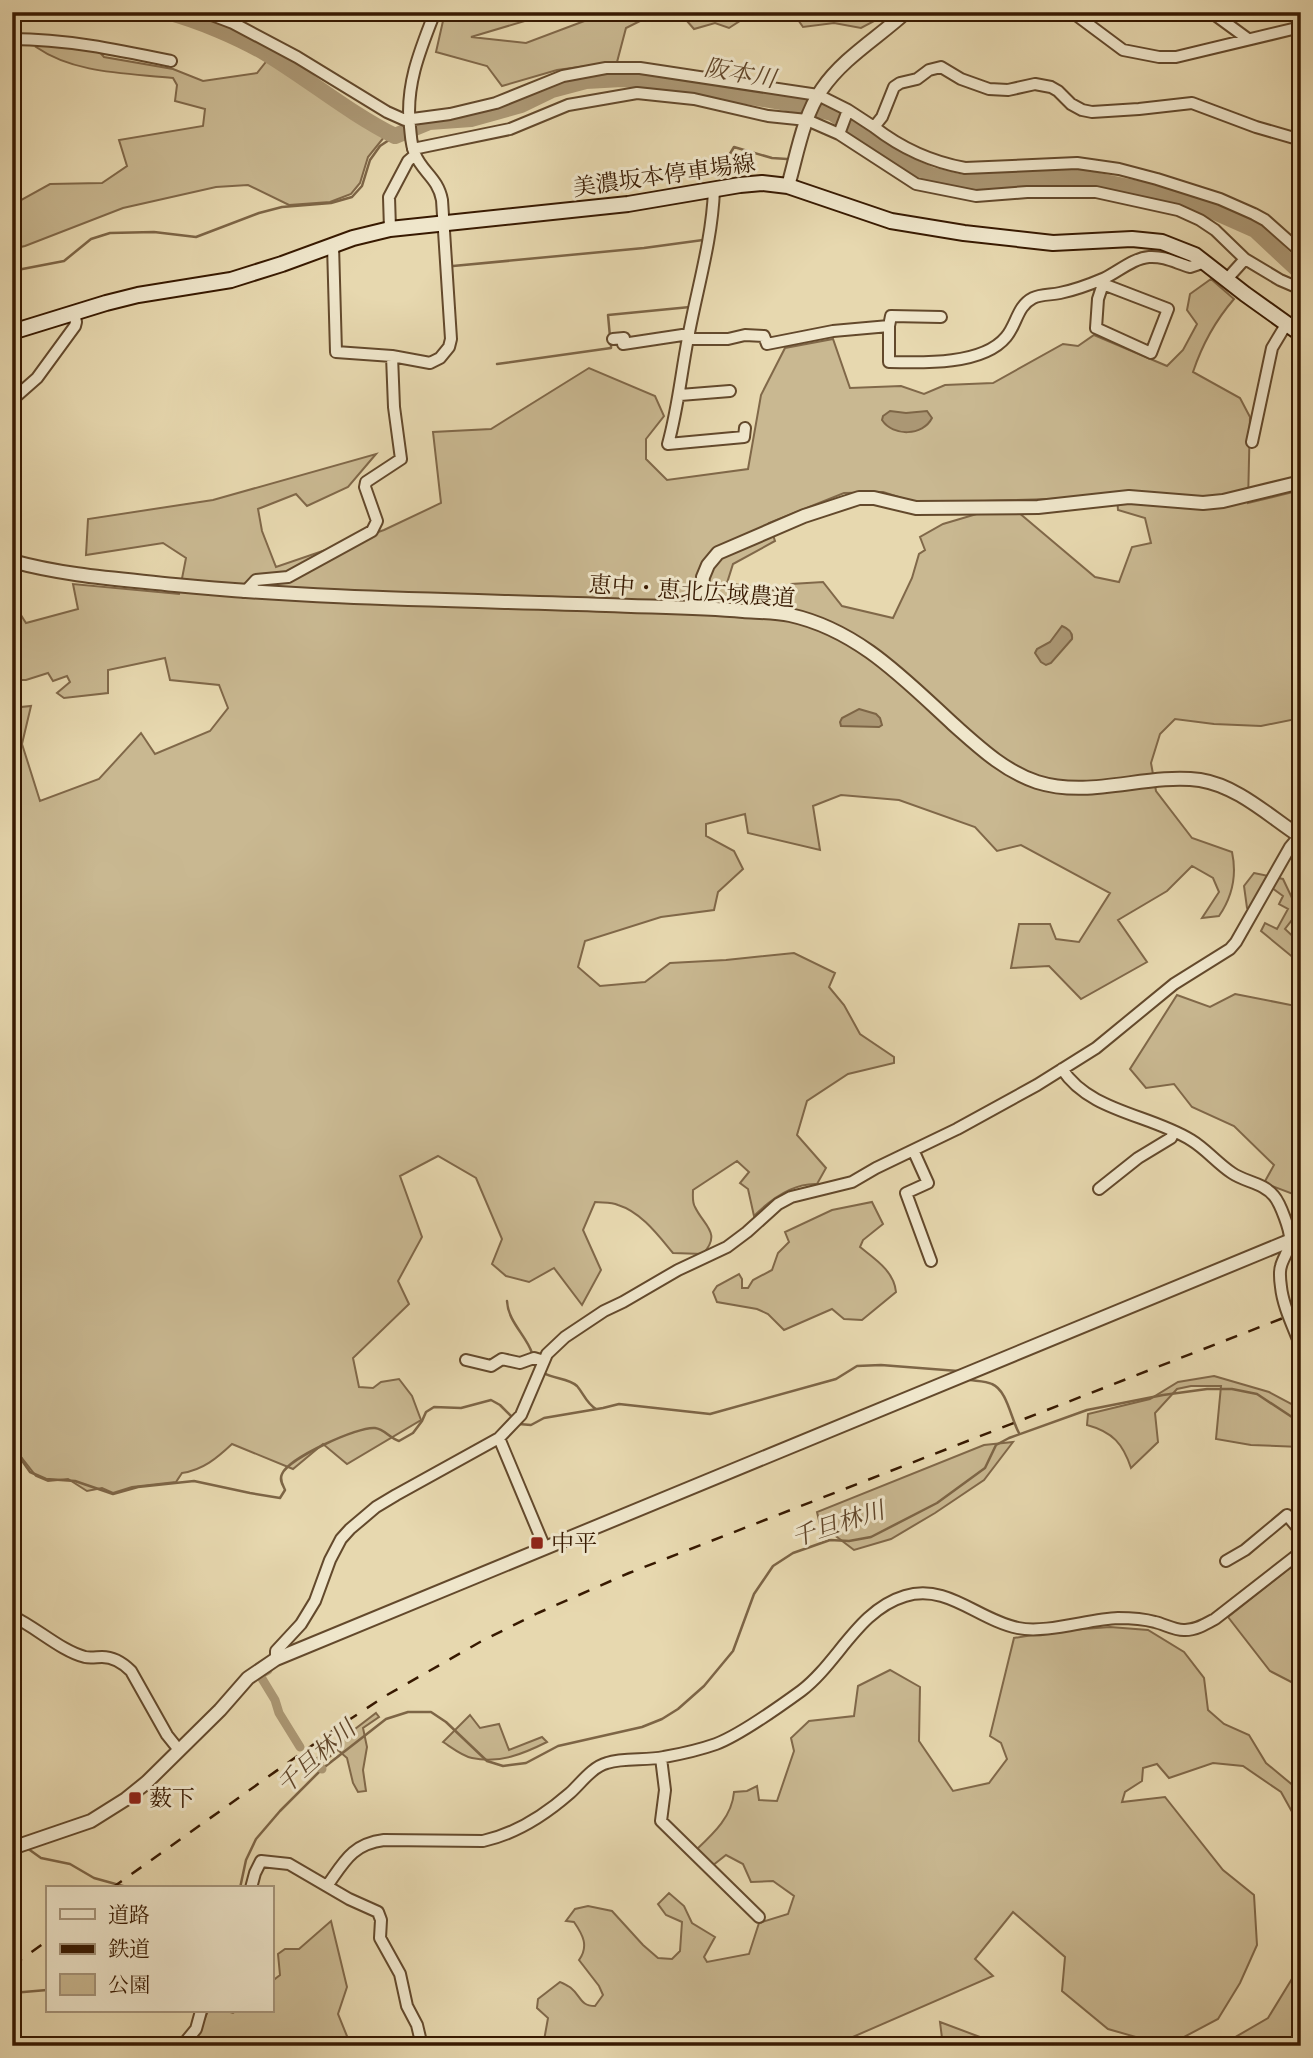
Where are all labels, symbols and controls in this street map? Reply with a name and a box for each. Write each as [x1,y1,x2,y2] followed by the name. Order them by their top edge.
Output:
[702,52,781,96] water label: 阪本川
[571,148,757,203] street label: 美濃坂本停車場線
[588,570,796,613] street label: 恵中・恵北広域農道
[788,1494,891,1554] water label: 千旦林川
[551,1529,597,1558] place label: 中平
[529,1535,545,1551] marker: 中平
[270,1712,365,1801] water label: 千旦林川
[149,1784,195,1813] place label: 薮下
[127,1790,143,1806] marker: 薮下
[46,1886,273,2012] legend
[108,1902,150,1929] text: 道路
[108,1936,150,1963] text: 鉄道
[108,1972,150,1999] text: 公園

